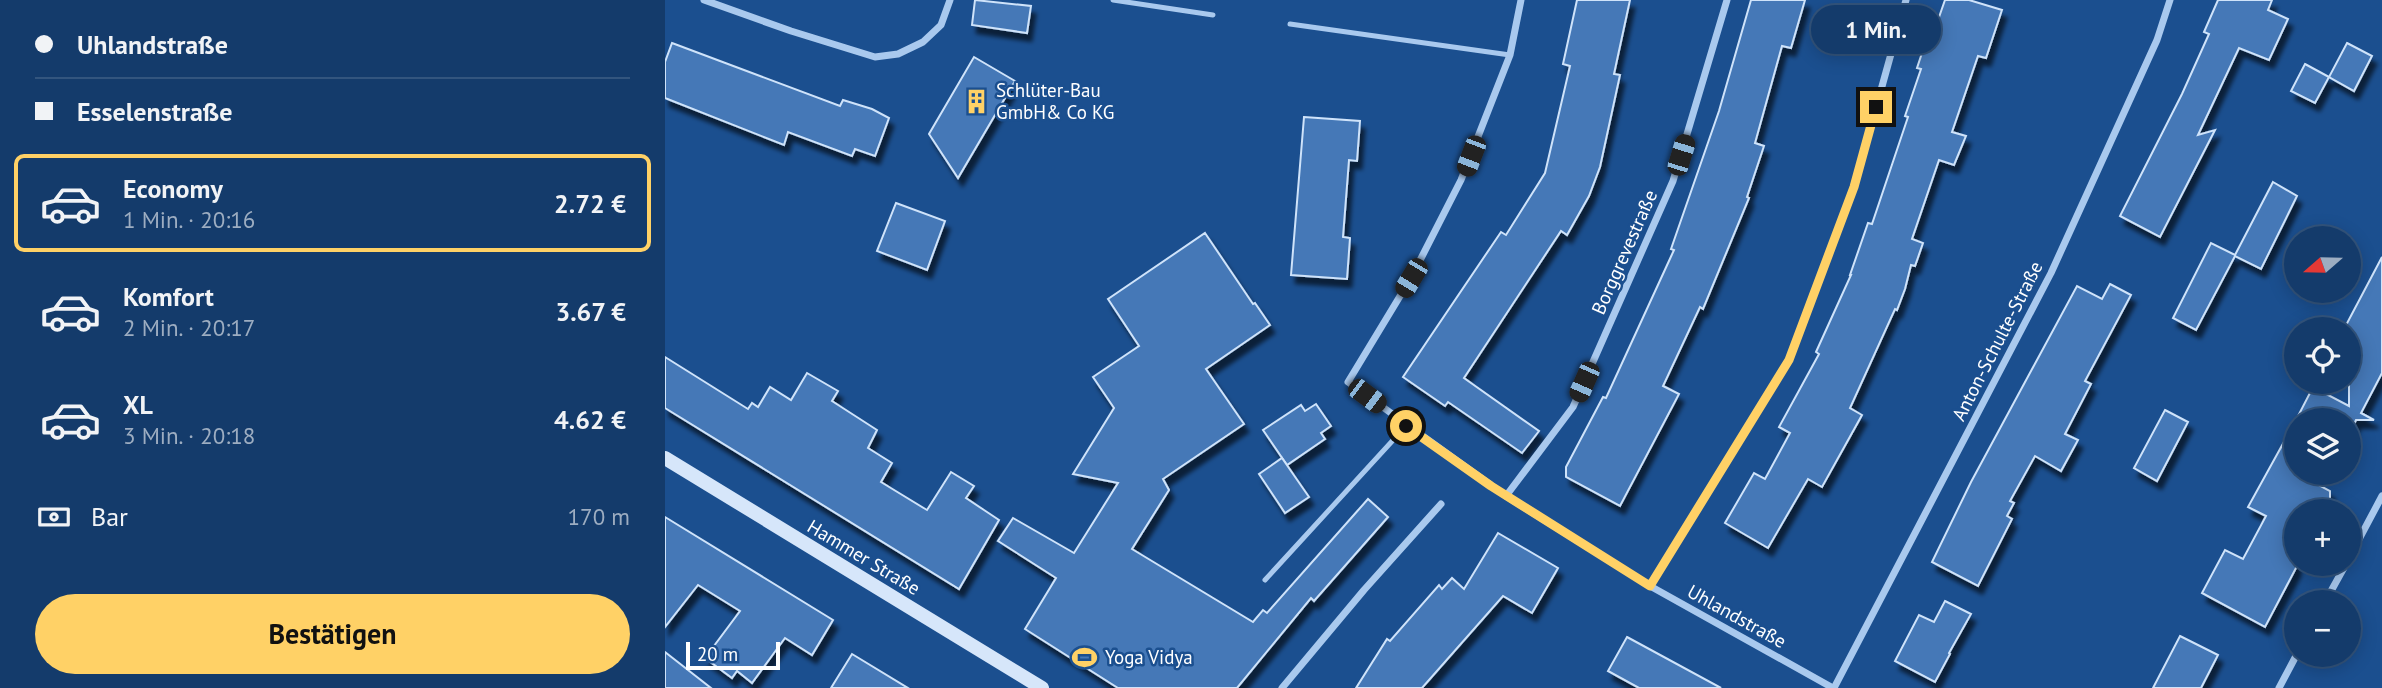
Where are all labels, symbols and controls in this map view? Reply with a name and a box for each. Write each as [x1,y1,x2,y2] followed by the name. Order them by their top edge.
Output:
[1811,6,1941,55] callout: 1 Min.
[1845,15,1907,44] text: 1 Min.
[77,28,228,61] text: Uhlandstraße
[996,78,1114,124] place label: Schlüter-Bau GmbH& Co KG
[962,87,990,115] building icon: Schlüter-Bau GmbH& Co KG
[1860,91,1892,123] route end
[77,95,232,128] text: Esselenstraße
[1665,132,1698,178] car
[1454,133,1489,179] car
[39,172,102,235] icon: car
[123,172,223,205] text: Economy
[1586,186,1662,318] street label: Borggrevestraße
[554,187,626,220] text: 2.72 €
[123,205,255,234] text: 1 Min. · 20:16
[2284,226,2361,303] north arrow
[2284,226,2361,667] map controls
[1392,255,1431,301] car
[1946,257,2048,425] street label: Anton-Schulte-Straße
[39,280,102,343] icon: car
[123,280,214,313] text: Komfort
[555,295,626,328] text: 3.67 €
[123,313,255,342] text: 2 Min. · 20:17
[2284,317,2361,394] button: locate
[1566,359,1603,405] car
[1344,375,1391,417] car
[39,388,102,451] icon: car
[123,388,153,421] text: XL
[554,403,626,436] text: 4.62 €
[2284,408,2361,485] button: layers
[1390,410,1422,442] route start
[123,421,255,450] text: 3 Min. · 20:18
[35,498,73,536] icon: cash
[2284,499,2361,576] button: +
[91,500,128,533] text: Bar
[568,502,630,531] text: 170 m
[803,514,925,600] street label: Hammer Straße
[1683,579,1791,653] street label: Uhlandstraße
[2284,590,2361,667] button: −
[35,594,630,674] button: Bestätigen
[686,639,781,671] scale bar
[697,642,738,666] text: 20 m
[1071,643,1099,671] sports icon: Yoga Vidya
[1105,645,1193,669] place label: Yoga Vidya

